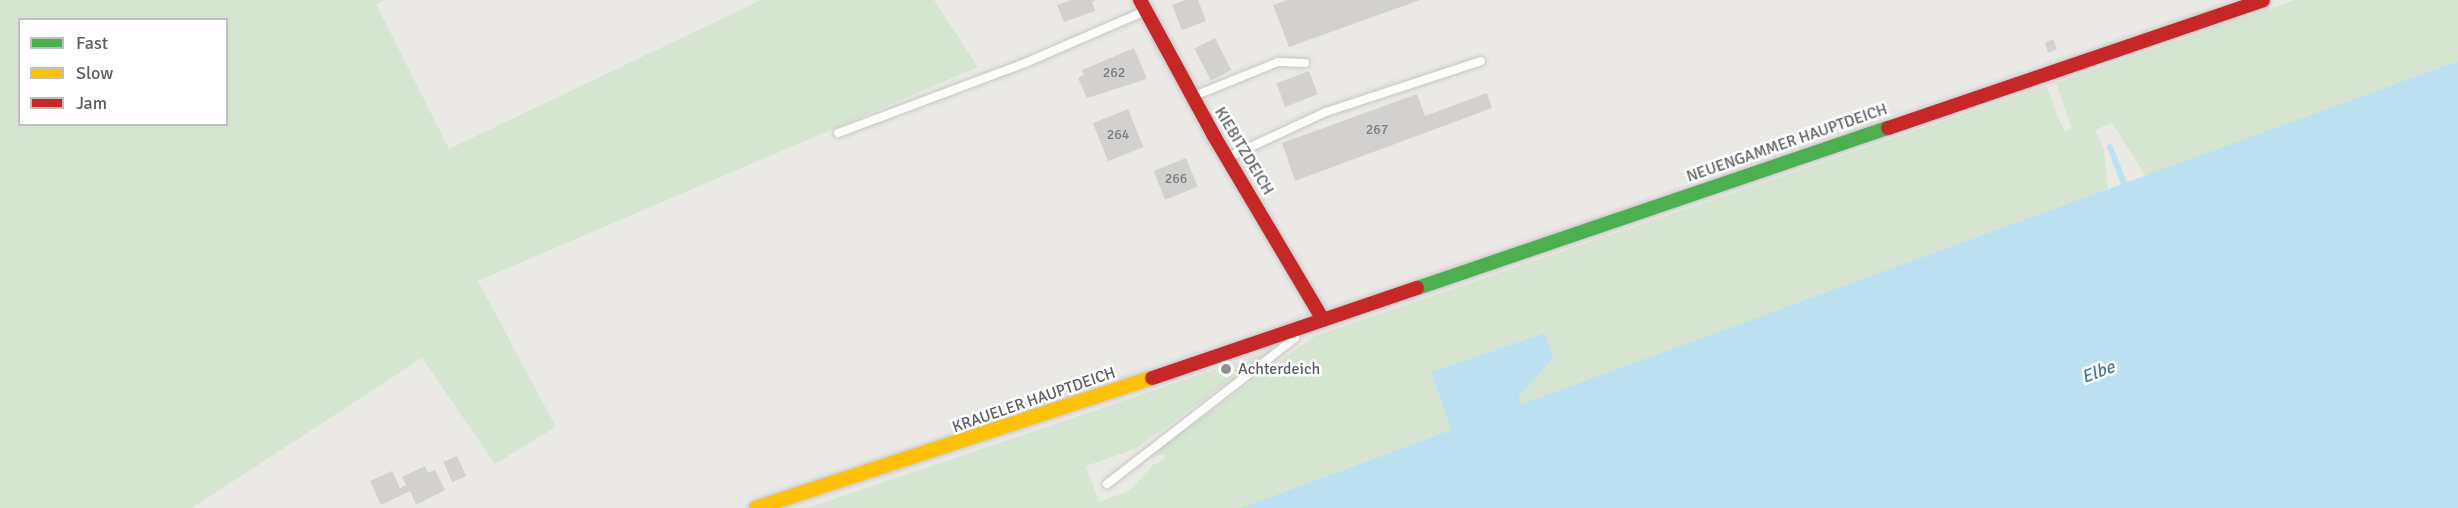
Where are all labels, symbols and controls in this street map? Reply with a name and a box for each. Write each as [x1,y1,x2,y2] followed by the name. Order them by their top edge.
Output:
[18,18,228,126] legend
[76,32,108,54] text: Fast
[76,62,113,84] text: Slow
[1103,65,1125,81] house number: 262
[76,92,107,114] text: Jam
[1684,100,1890,186] street label: NEUENGAMMER HAUPTDEICH
[1210,104,1278,198] street label: KIEBITZDEICH
[1366,122,1388,138] house number: 267
[1107,127,1129,143] house number: 264
[1165,171,1187,187] house number: 266
[2078,356,2118,388] water label: Elbe
[1238,359,1320,379] place label: Achterdeich
[1219,362,1233,376] marker: Achterdeich
[950,363,1118,437] street label: KRAUELER HAUPTDEICH

